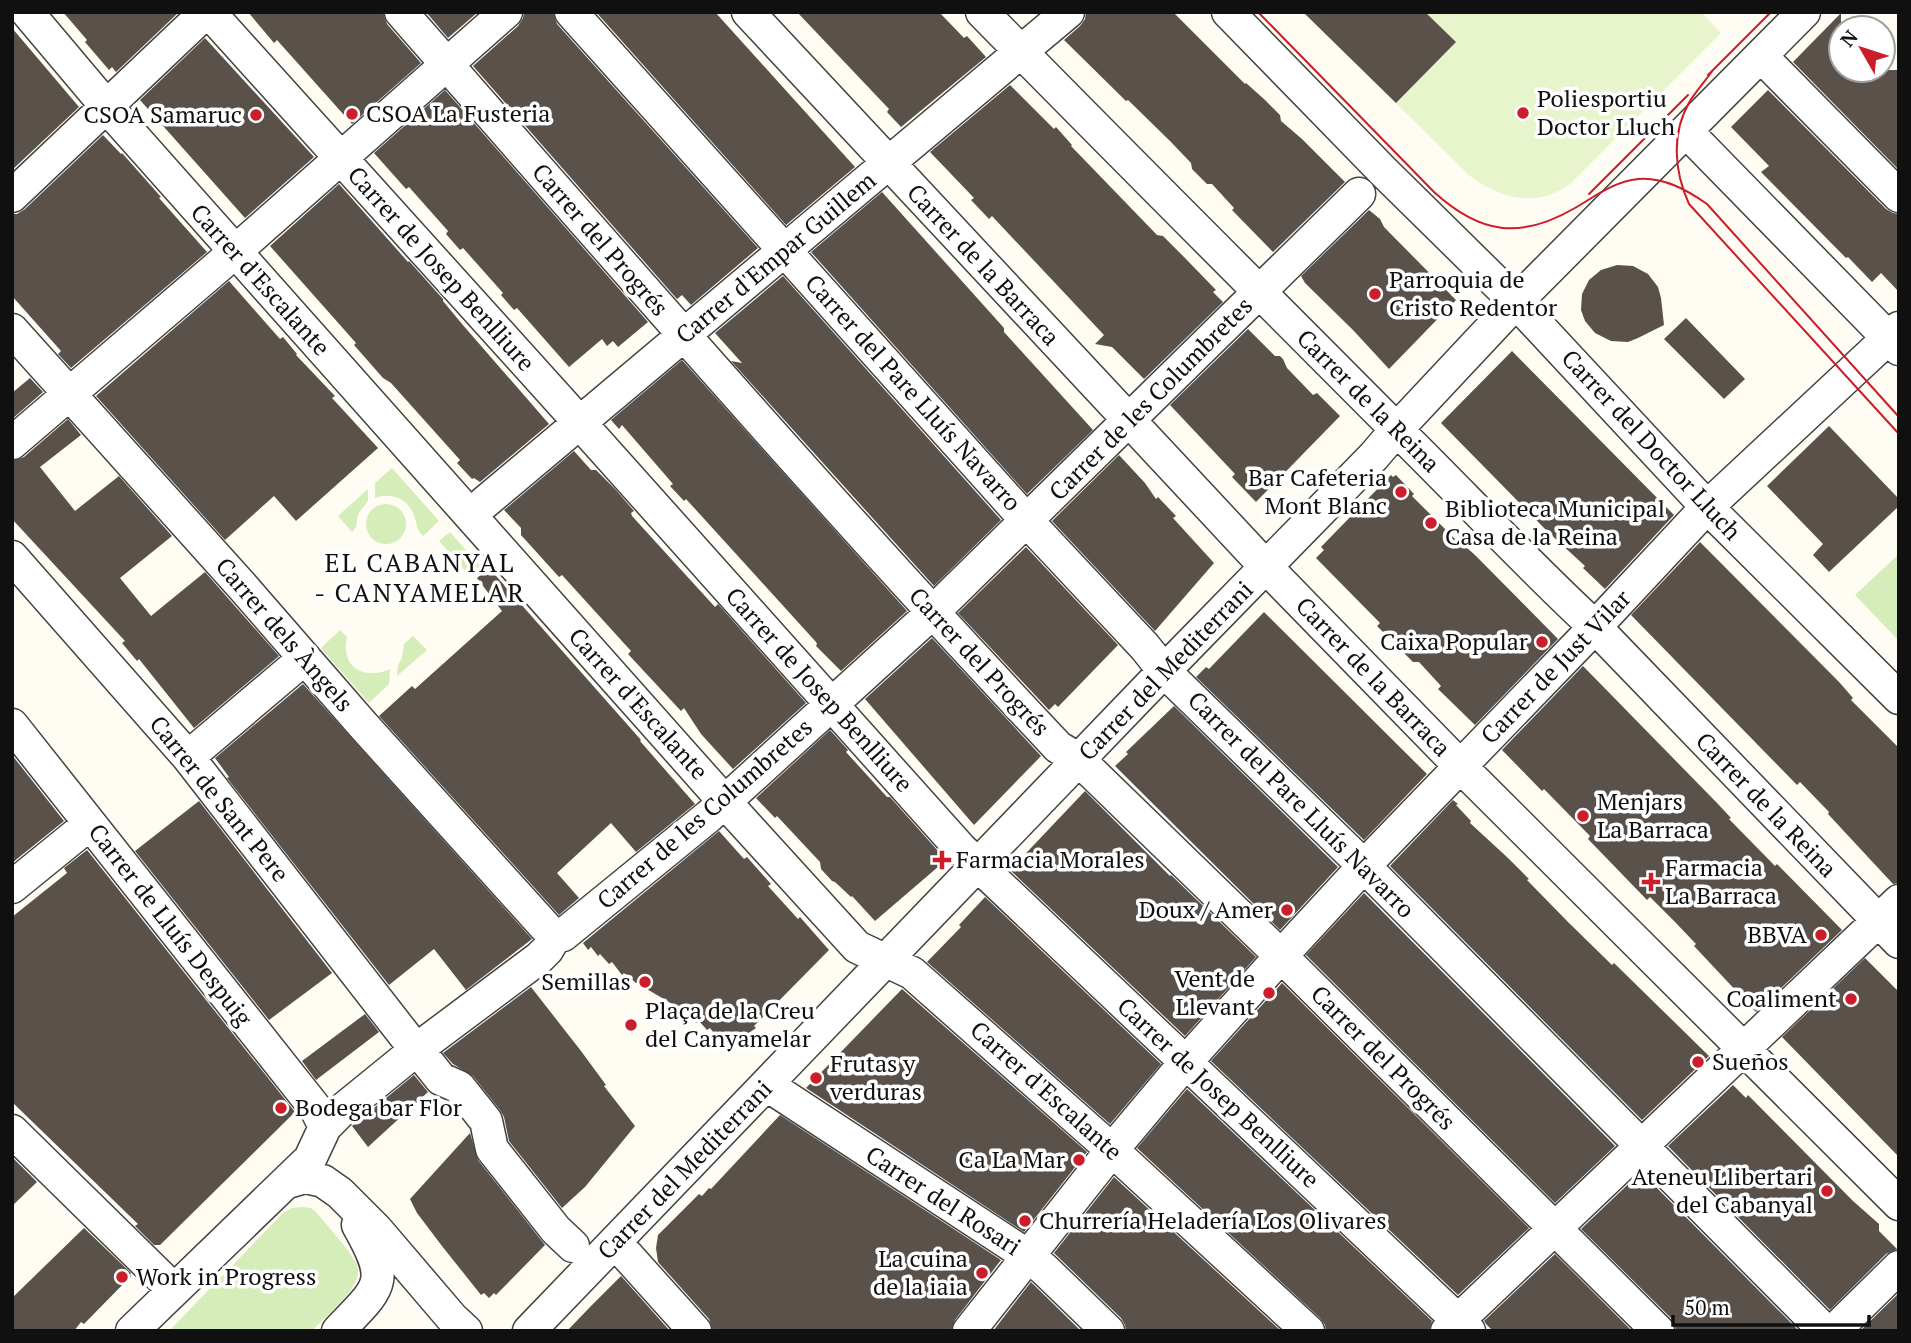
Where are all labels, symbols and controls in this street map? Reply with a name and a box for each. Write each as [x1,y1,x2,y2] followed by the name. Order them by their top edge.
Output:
[1827,14,1897,84] north arrow
[1834,24,1863,51] text: N
[1537,82,1675,142] place label: Poliesportiu Doctor Lluch
[366,97,550,129] place label: CSOA La Fusteria
[83,98,242,130] place label: CSOA Samaruc
[1515,105,1531,121] marker: Poliesportiu Doctor Lluch
[344,106,360,122] marker: CSOA La Fusteria
[248,107,264,123] marker: CSOA Samaruc
[525,156,676,323] street label: Carrer del Progrés
[341,159,542,378] street label: Carrer de Josep Benlliure
[669,164,882,350] street label: Carrer d'Empar Guillem
[900,177,1067,352] street label: Carrer de la Barraca
[184,197,338,362] street label: Carrer d'Escalante
[1389,263,1558,323] place label: Parroquia de Cristo Redentor
[799,267,1029,518] street label: Carrer del Pare Lluís Navarro
[1367,286,1383,302] marker: Parroquia de Cristo Redentor
[1042,290,1259,507] street label: Carrer de les Columbretes
[1290,322,1447,479] street label: Carrer de la Reina
[1555,342,1749,547] street label: Carrer del Doctor Lluch
[1248,461,1387,521] place label: Bar Cafeteria Mont Blanc
[1393,484,1409,500] marker: Bar Cafeteria Mont Blanc
[1445,492,1665,552] place label: Biblioteca Municipal Casa de la Reina
[1423,515,1439,531] marker: Biblioteca Municipal Casa de la Reina
[314,545,526,609] district label: EL CABANYAL - CANYAMELAR
[209,550,361,718] street label: Carrer dels Àngels
[1071,574,1259,767] street label: Carrer del Mediterrani
[719,580,920,799] street label: Carrer de Josep Benlliure
[902,580,1057,743] street label: Carrer del Progrés
[1473,582,1638,750] street label: Carrer de Just Vilar
[1289,590,1458,763] street label: Carrer de la Barraca
[562,621,716,786] street label: Carrer d'Escalante
[1380,625,1529,657] place label: Caixa Popular
[1534,634,1550,650] marker: Caixa Popular
[1181,684,1422,925] street label: Carrer del Pare Lluís Navarro
[143,709,297,888] street label: Carrer de Sant Pere
[590,711,819,916] street label: Carrer de les Columbretes
[1689,725,1844,884] street label: Carrer de la Reina
[1597,785,1709,845] place label: Menjars La Barraca
[1575,808,1591,824] marker: Menjars La Barraca
[82,817,260,1032] street label: Carrer de Lluís Despuig
[956,843,1145,875] place label: Farmacia Morales
[1665,851,1777,911] place label: Farmacia La Barraca
[934,852,950,868] marker: Farmacia Morales
[1643,874,1659,890] marker: Farmacia La Barraca
[1139,893,1274,925] place label: Doux / Amer
[1279,902,1295,918] marker: Doux / Amer
[1747,918,1808,950] place label: BBVA
[1813,927,1829,943] marker: BBVA
[1174,962,1255,1022] place label: Vent de Llevant
[541,965,631,997] place label: Semillas
[637,974,653,990] marker: Semillas
[1304,978,1463,1137] street label: Carrer del Progrés
[1726,982,1837,1014] place label: Coaliment
[1261,985,1277,1001] marker: Vent de Llevant
[1111,990,1327,1195] street label: Carrer de Josep Benlliure
[1843,991,1859,1007] marker: Coaliment
[645,994,815,1054] place label: Plaça de la Creu del Canyamelar
[964,1013,1129,1167] street label: Carrer d'Escalante
[623,1017,639,1033] marker: Plaça de la Creu del Canyamelar
[1712,1045,1789,1077] place label: Sueños
[829,1047,922,1107] place label: Frutas y verduras
[1690,1054,1706,1070] marker: Sueños
[808,1070,824,1086] marker: Frutas y verduras
[590,1073,778,1266] street label: Carrer del Mediterrani
[295,1091,463,1123] place label: Bodega bar Flor
[273,1100,289,1116] marker: Bodega bar Flor
[860,1138,1027,1262] street label: Carrer del Rosari
[958,1143,1066,1175] place label: Ca La Mar
[1071,1152,1087,1168] marker: Ca La Mar
[1631,1160,1813,1220] place label: Ateneu Llibertari del Cabanyal
[1819,1183,1835,1199] marker: Ateneu Llibertari del Cabanyal
[1039,1204,1387,1236] place label: Churrería Heladería Los Olivares
[1017,1213,1033,1229] marker: Churrería Heladería Los Olivares
[873,1242,968,1302] place label: La cuina de la iaia
[136,1260,316,1292] place label: Work in Progress
[974,1265,990,1281] marker: La cuina de la iaia
[114,1269,130,1285] marker: Work in Progress
[1673,1284,1869,1328] scale bar
[1684,1293,1730,1321] text: 50 m

